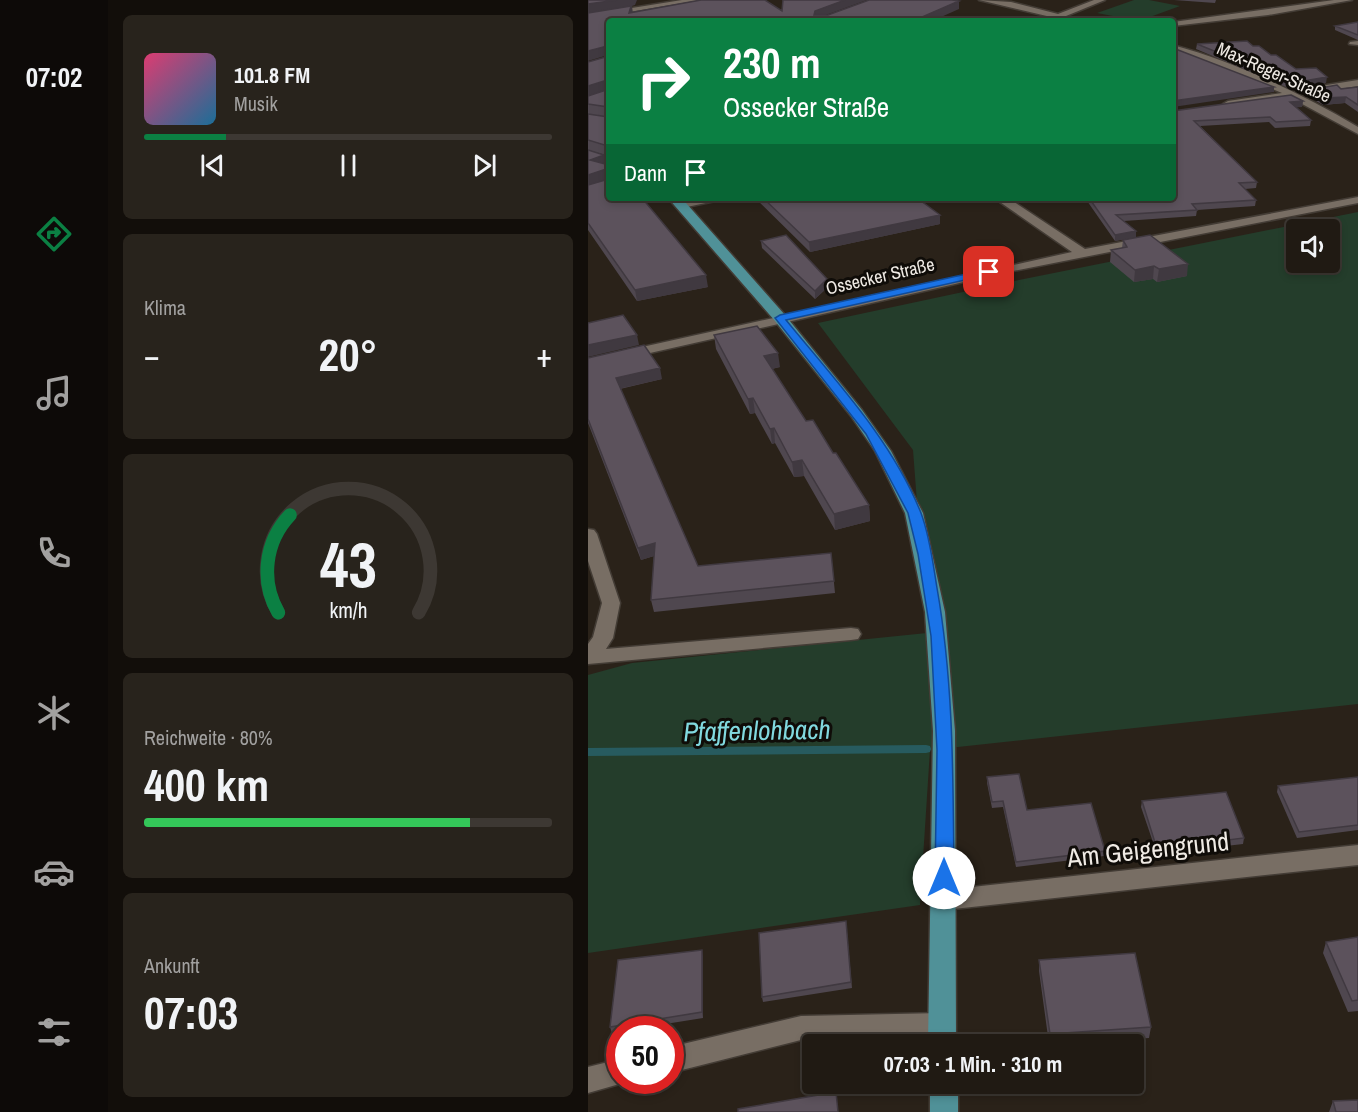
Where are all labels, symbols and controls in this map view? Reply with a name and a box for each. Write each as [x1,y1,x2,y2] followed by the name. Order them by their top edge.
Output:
[723,35,821,91] text: 230 m
[1213,36,1335,108] street label: Max-Reger-Straße
[624,42,702,120] icon: right
[26,59,82,95] text: 07:02
[234,60,310,90] text: 101.8 FM
[723,89,889,125] text: Ossecker Straße
[234,90,278,117] text: Musik
[196,149,229,182] icon: previous
[332,149,365,182] icon: pause
[468,149,501,182] icon: next
[679,156,712,189] icon: arrive
[624,158,667,188] text: Dann
[33,213,75,255] icon: directions
[1286,219,1340,273] map controls
[1286,219,1340,273] button: sound
[963,246,1014,297] pin
[823,251,937,301] street label: Ossecker Straße
[972,255,1005,288] icon: arrive
[144,294,186,321] text: Klima
[318,324,378,385] text: 20°
[144,333,160,377] text: −
[536,333,552,377] text: +
[33,372,75,414] icon: music
[320,522,376,606] text: 43
[33,532,75,574] icon: phone
[329,596,367,625] text: km/h
[33,692,75,734] icon: climate
[683,711,831,749] water label: Pfaffenlohbach
[144,724,273,751] text: Reichweite · 80%
[144,754,269,815] text: 400 km
[1064,823,1231,875] street label: Am Geigengrund
[912,846,976,910] position arrow
[33,851,75,893] icon: car
[144,952,200,979] text: Ankunft
[144,982,238,1043] text: 07:03
[33,1011,75,1053] icon: filters
[606,1016,684,1094] speed limit sign: 50
[884,1049,1062,1079] text: 07:03 · 1 Min. · 310 m

